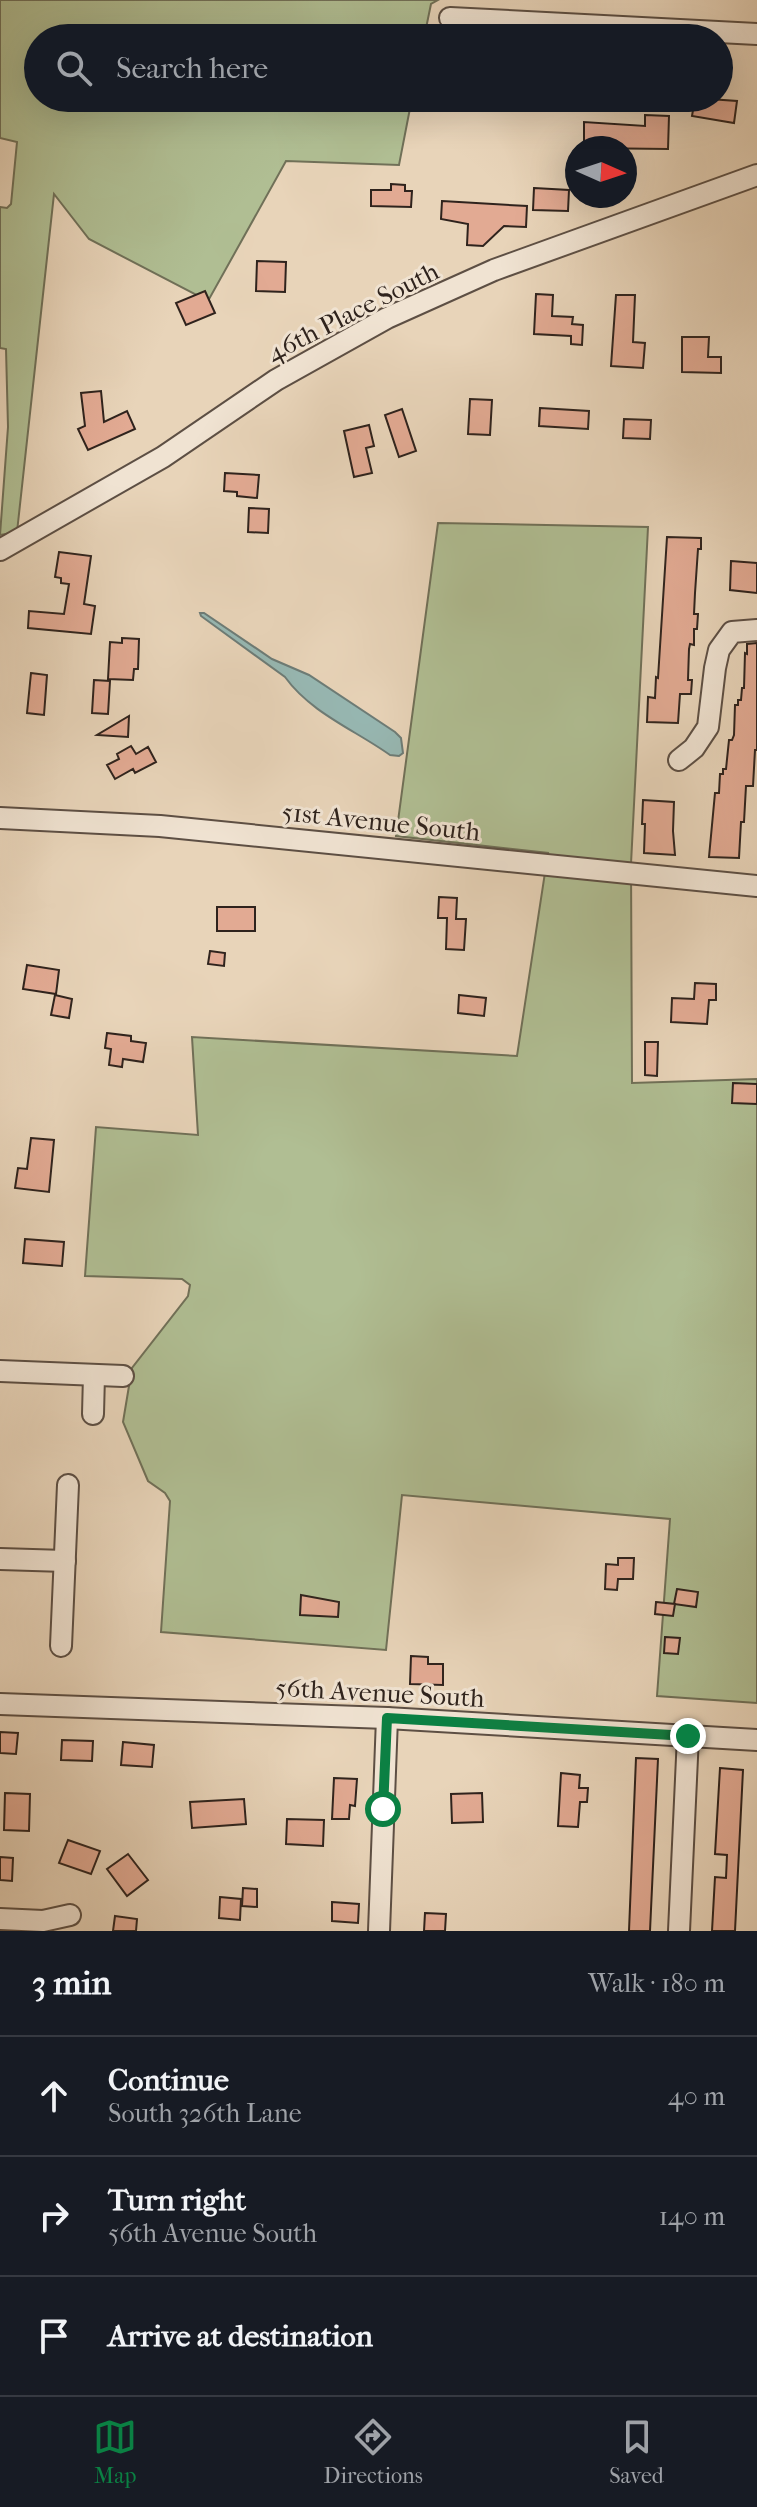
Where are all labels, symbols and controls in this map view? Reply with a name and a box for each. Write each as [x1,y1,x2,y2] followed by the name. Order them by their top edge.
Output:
[24,24,733,112] search box
[52,46,96,90] icon: search
[116,51,268,86] text: Search here
[565,136,637,208] north arrow
[262,255,444,369] street label: 46th Place South
[280,796,482,848] street label: 51st Avenue South
[275,1672,486,1714] street label: 56th Avenue South
[670,1718,706,1754] route end
[365,1791,401,1827] route start
[32,1963,111,2003] text: 3 min
[588,1968,725,1999] text: Walk · 180 m
[108,2063,229,2098] text: Continue
[32,2074,76,2118] icon: ahead
[668,2081,725,2112] text: 40 m
[108,2098,302,2129] text: South 326th Lane
[108,2183,246,2218] text: Turn right
[32,2194,76,2238] icon: right
[659,2201,725,2232] text: 140 m
[108,2218,317,2249] text: 56th Avenue South
[32,2314,76,2358] icon: arrive
[108,2319,373,2354] text: Arrive at destination
[93,2415,137,2489] tab: Map
[324,2415,423,2489] tab: Directions
[609,2415,664,2489] tab: Saved

